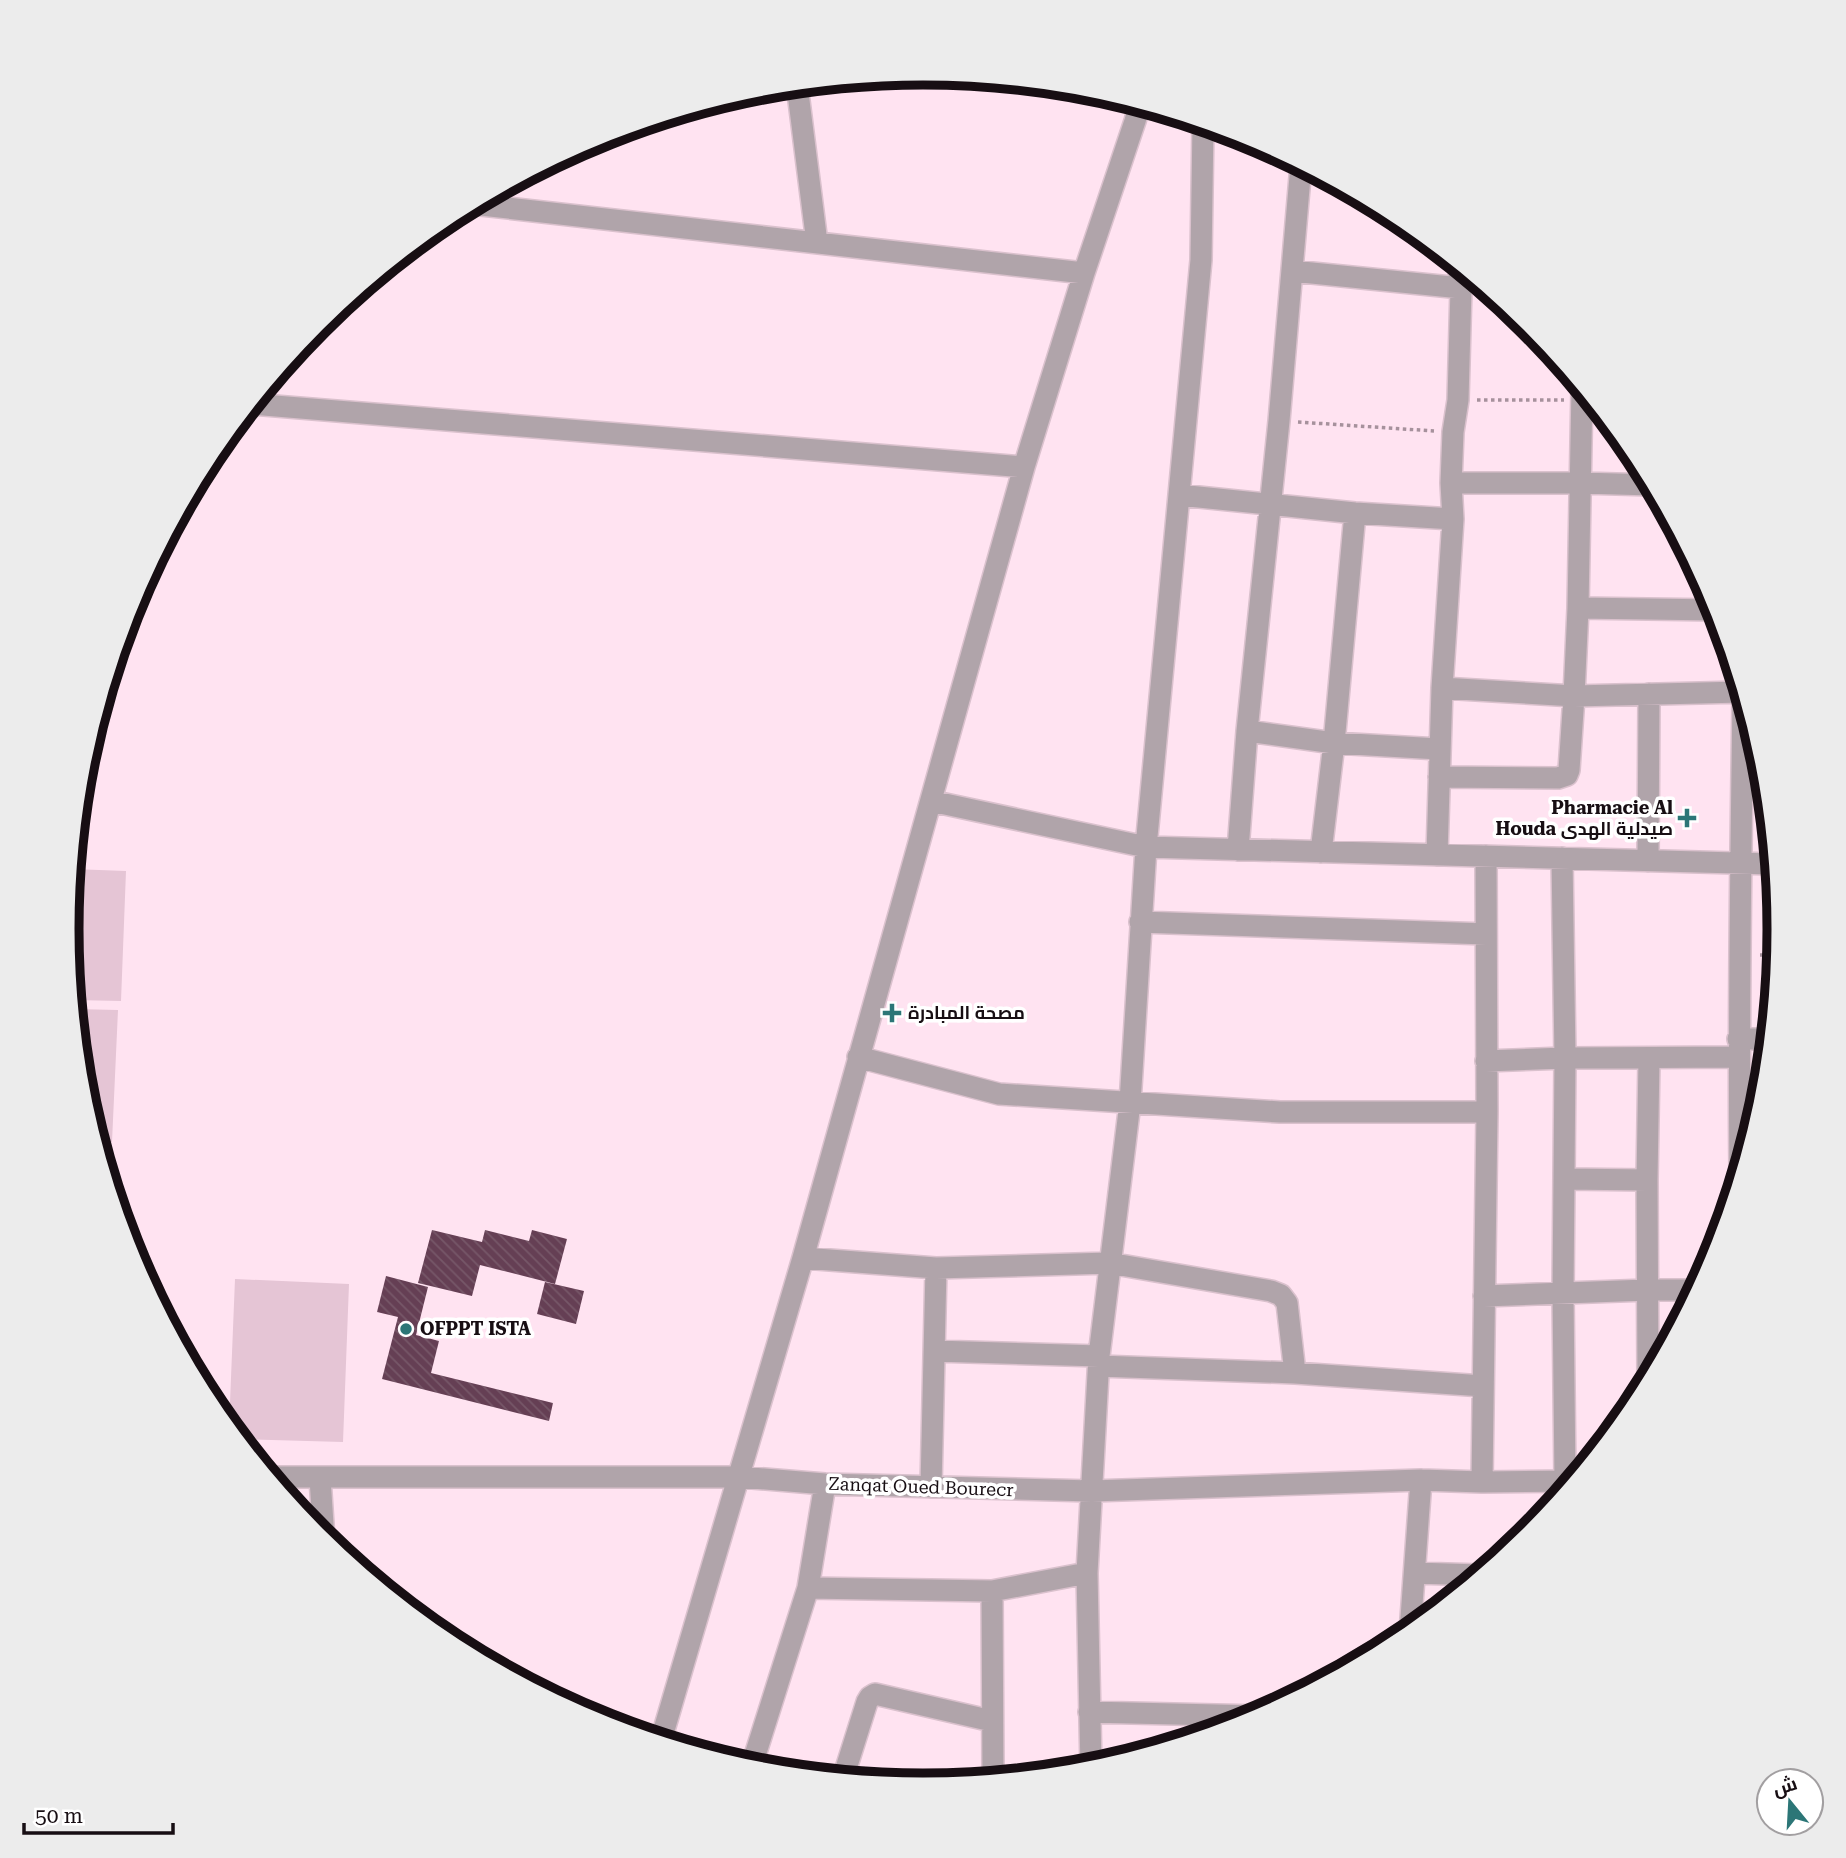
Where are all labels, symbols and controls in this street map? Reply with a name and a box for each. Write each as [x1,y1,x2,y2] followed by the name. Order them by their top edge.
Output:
[1495,797,1673,840] place label: Pharmacie Al Houda صيدلية الهدى
[1679,810,1695,826] marker: Pharmacie Al Houda صيدلية الهدى
[908,1002,1025,1023] place label: مصحة المبادرة
[882,1003,902,1023] marker: مصحة المبادرة
[420,1318,531,1339] place label: OFPPT ISTA
[398,1321,414,1337] marker: OFPPT ISTA
[828,1473,1014,1500] street label: Zanqat Oued Bourecr
[1755,1767,1825,1837] north arrow
[1770,1772,1800,1801] text: ش
[24,1792,173,1836] scale bar
[35,1804,83,1828] text: 50 m

